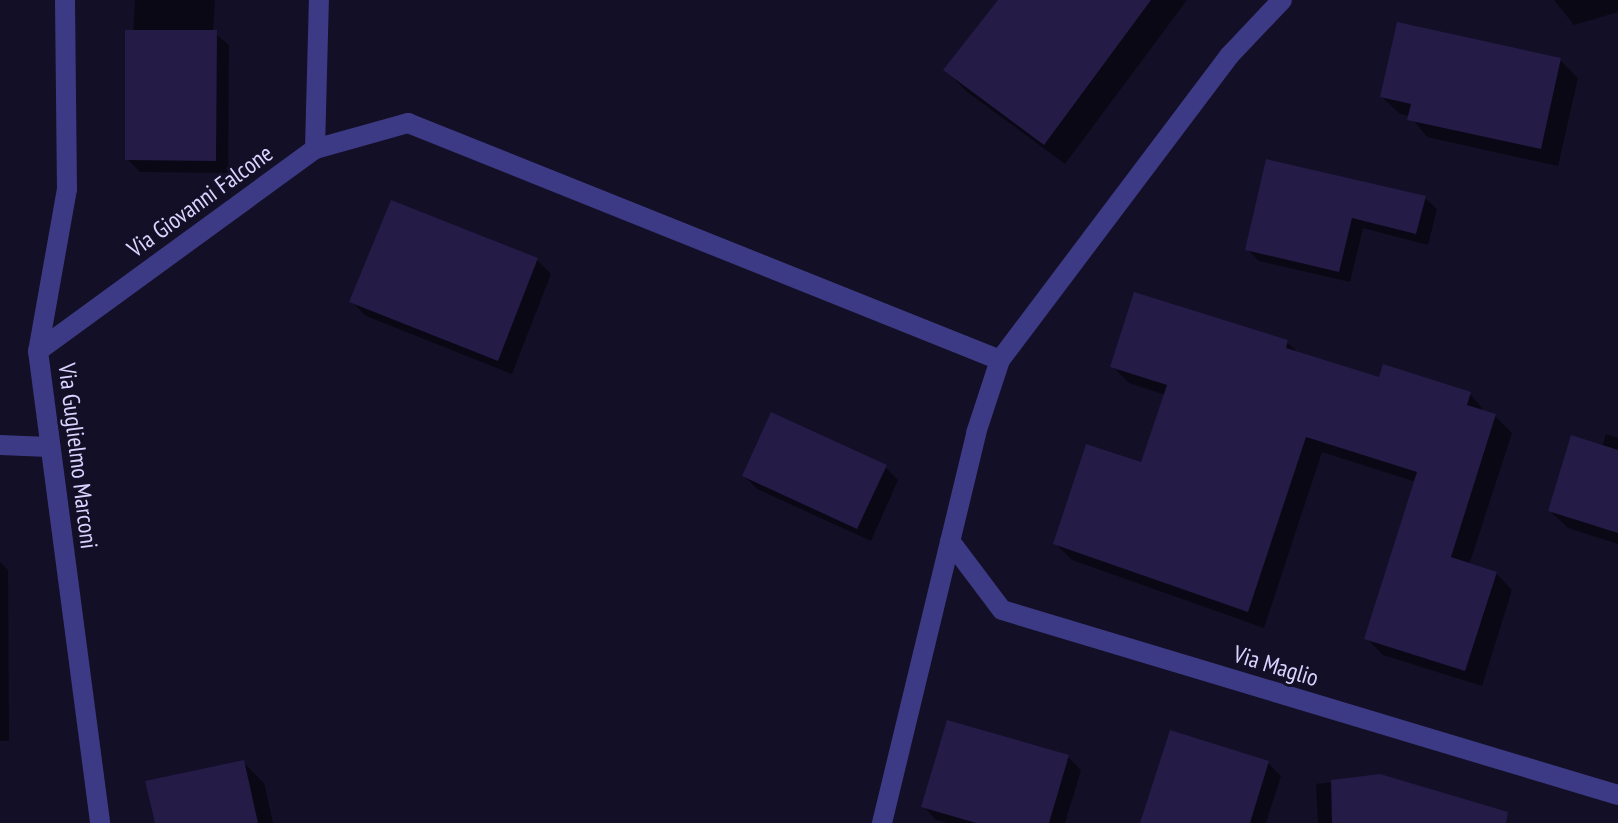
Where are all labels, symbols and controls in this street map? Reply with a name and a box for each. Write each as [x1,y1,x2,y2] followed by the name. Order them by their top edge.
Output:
[122,139,278,263] street label: Via Giovanni Falcone
[52,362,104,550] street label: Via Guglielmo Marconi
[1230,639,1322,693] street label: Via Maglio

